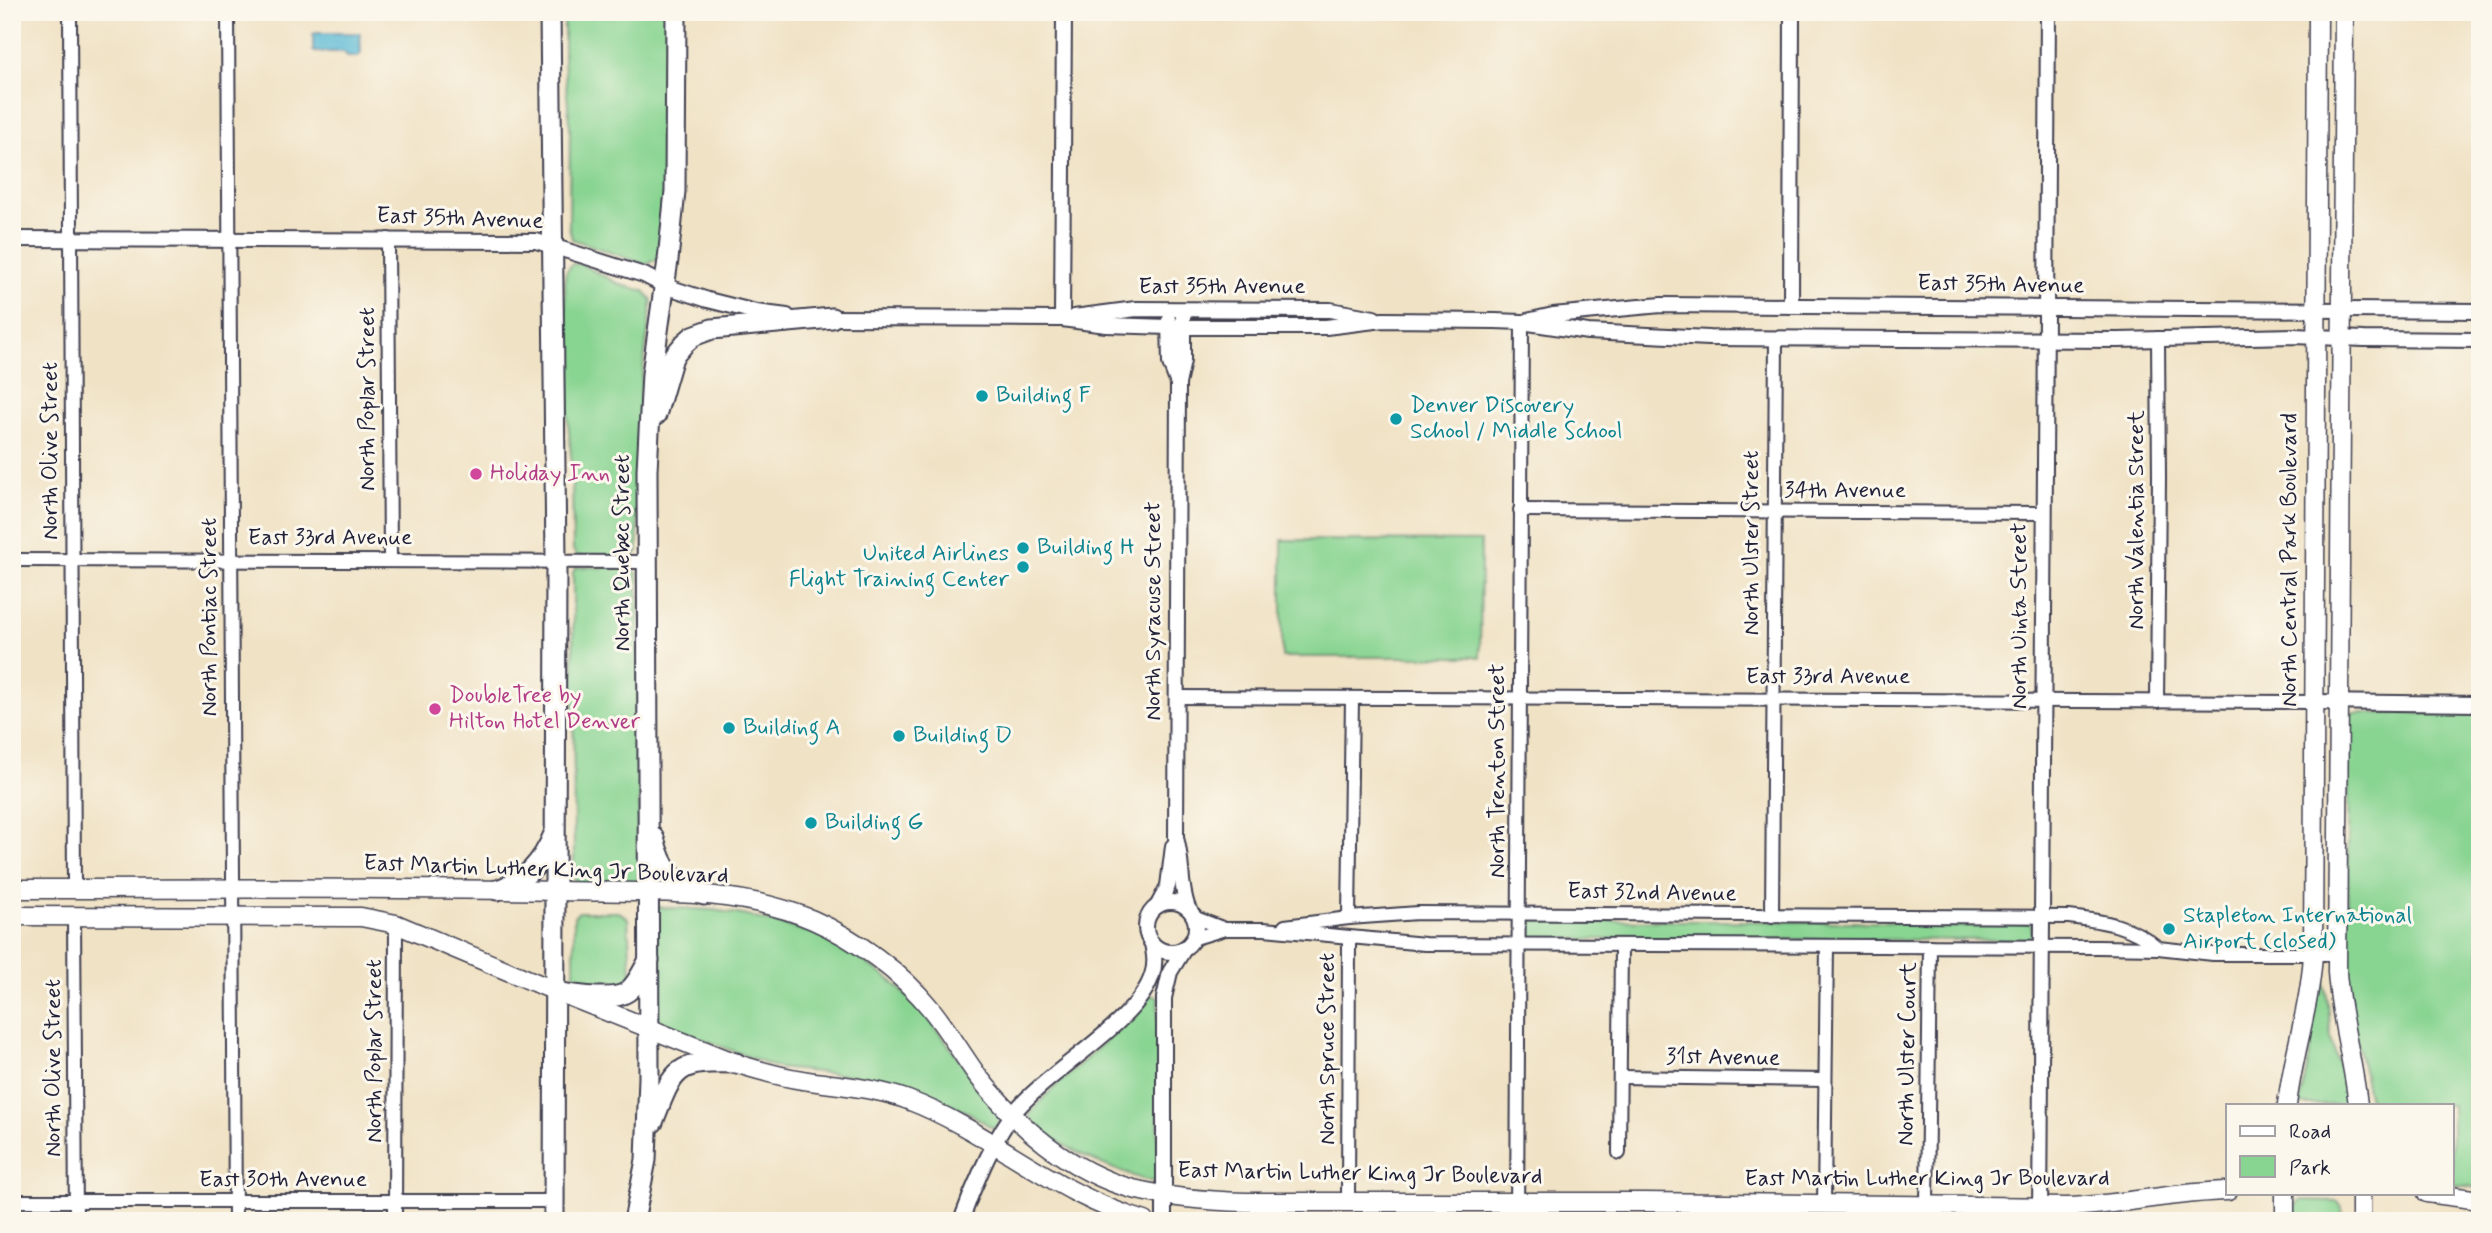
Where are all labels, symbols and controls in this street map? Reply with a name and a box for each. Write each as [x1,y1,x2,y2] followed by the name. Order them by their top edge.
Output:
[376,201,544,237] street label: East 35th Avenue
[1917,269,2085,301] street label: East 35th Avenue
[1138,272,1306,302] street label: East 35th Avenue
[353,307,383,491] street label: North Poplar Street
[36,362,66,540] street label: North Olive Street
[996,381,1091,413] place label: Building F
[974,388,990,404] marker: Building F
[1410,391,1623,447] place label: Denver Discovery School / Middle School
[2122,410,2152,630] street label: North Valentia Street
[1388,411,1404,427] marker: Denver Discovery School / Middle School
[2275,413,2305,707] street label: North Central Park Boulevard
[1737,450,1767,636] street label: North Ulster Street
[608,454,638,652] street label: North Quebec Street
[490,459,610,489] place label: Holiday Inn
[468,466,484,482] marker: Holiday Inn
[1784,476,1906,506] street label: 34th Avenue
[1139,501,1169,721] street label: North Syracuse Street
[195,518,225,716] street label: North Pontiac Street
[248,523,412,553] street label: East 33rd Avenue
[2005,523,2035,709] street label: North Uinta Street
[1037,533,1134,565] place label: Building H
[789,539,1009,597] place label: United Airlines Flight Training Center
[1015,540,1031,556] marker: Building H
[1015,559,1031,575] marker: United Airlines Flight Training Center
[1746,662,1910,692] street label: East 33rd Avenue
[1483,664,1513,878] street label: North Trenton Street
[449,681,641,737] place label: DoubleTree by Hilton Hotel Denver
[427,701,443,717] marker: DoubleTree by Hilton Hotel Denver
[743,713,840,745] place label: Building A
[721,720,737,736] marker: Building A
[913,721,1012,753] place label: Building D
[891,728,907,744] marker: Building D
[825,808,923,840] place label: Building G
[803,815,819,831] marker: Building G
[363,849,729,891] street label: East Martin Luther King Jr Boulevard
[1567,877,1737,909] street label: East 32nd Avenue
[2183,901,2412,957] place label: Stapleton International Airport (closed)
[2161,921,2177,937] marker: Stapleton International Airport (closed)
[1313,953,1343,1145] street label: North Spruce Street
[360,959,390,1143] street label: North Poplar Street
[1891,961,1925,1146] street label: North Ulster Court
[39,979,69,1157] street label: North Olive Street
[1666,1042,1780,1074] street label: 31st Avenue
[2226,1104,2454,1194] legend
[2289,1118,2331,1146] text: Road
[2289,1154,2331,1182] text: Park
[1177,1156,1543,1192] street label: East Martin Luther King Jr Boulevard
[1744,1164,2110,1194] street label: East Martin Luther King Jr Boulevard
[199,1165,367,1195] street label: East 30th Avenue

